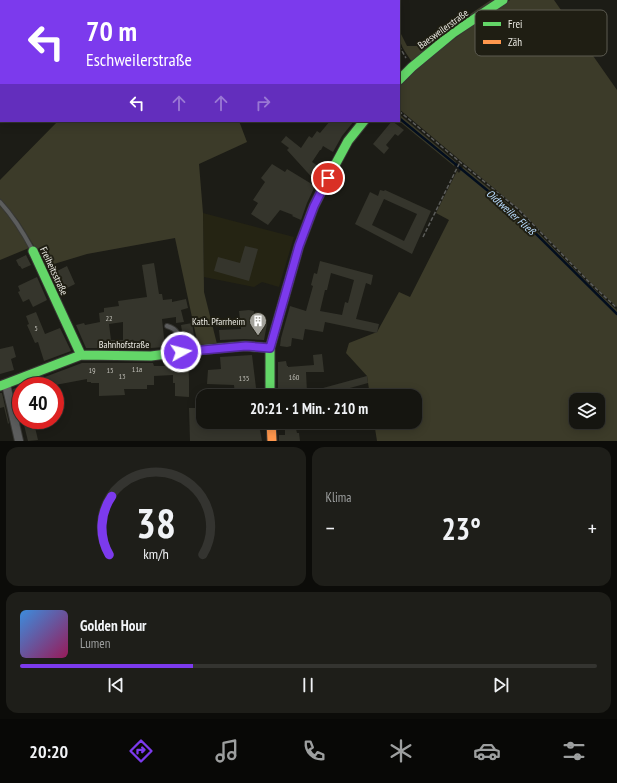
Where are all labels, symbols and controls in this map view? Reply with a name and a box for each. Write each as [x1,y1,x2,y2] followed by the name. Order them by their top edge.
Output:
[415,6,471,52] street label: Baesweilerstraße
[475,10,607,56] legend
[86,12,137,49] text: 70 m
[20,16,72,68] icon: left
[508,17,523,31] text: Frei
[508,35,522,49] text: Zäh
[86,48,192,71] text: Eschweilerstraße
[126,92,148,114] icon: left
[168,92,190,114] icon: ahead
[210,92,232,114] icon: ahead
[252,92,274,114] icon: right
[311,161,345,195] pin
[317,167,339,189] icon: arrive
[484,186,539,238] water label: Oidtweiler Fließ
[37,245,71,297] street label: Freiheitsstraße
[248,311,268,336] building icon: Kath. Pfarrheim
[105,313,113,323] house number: 22
[192,315,245,328] place label: Kath. Pfarrheim
[34,323,38,333] house number: 5
[160,331,202,373] position arrow
[99,338,149,351] street label: Bahnhofstraße
[132,364,142,374] house number: 11a
[88,365,96,375] house number: 19
[106,365,114,375] house number: 15
[118,371,126,381] house number: 13
[289,372,300,382] house number: 160
[239,373,249,383] house number: 135
[12,377,64,429] speed limit sign: 40
[569,393,605,429] map controls
[569,393,605,429] button: layers
[250,399,368,418] text: 20:21 · 1 Min. · 210 m
[326,489,351,506] text: Klima
[136,495,176,548] text: 38
[441,509,481,548] text: 23°
[326,514,335,542] text: −
[588,514,597,542] text: +
[143,543,168,562] text: km/h
[80,616,147,635] text: Golden Hour
[80,635,110,652] text: Lumen
[105,674,127,696] icon: previous
[297,674,319,696] icon: pause
[490,674,512,696] icon: next
[127,737,155,765] icon: directions
[213,737,241,765] icon: music
[300,737,328,765] icon: phone
[387,737,415,765] icon: climate
[473,737,501,765] icon: car
[560,737,588,765] icon: filters
[29,740,68,763] text: 20:20

